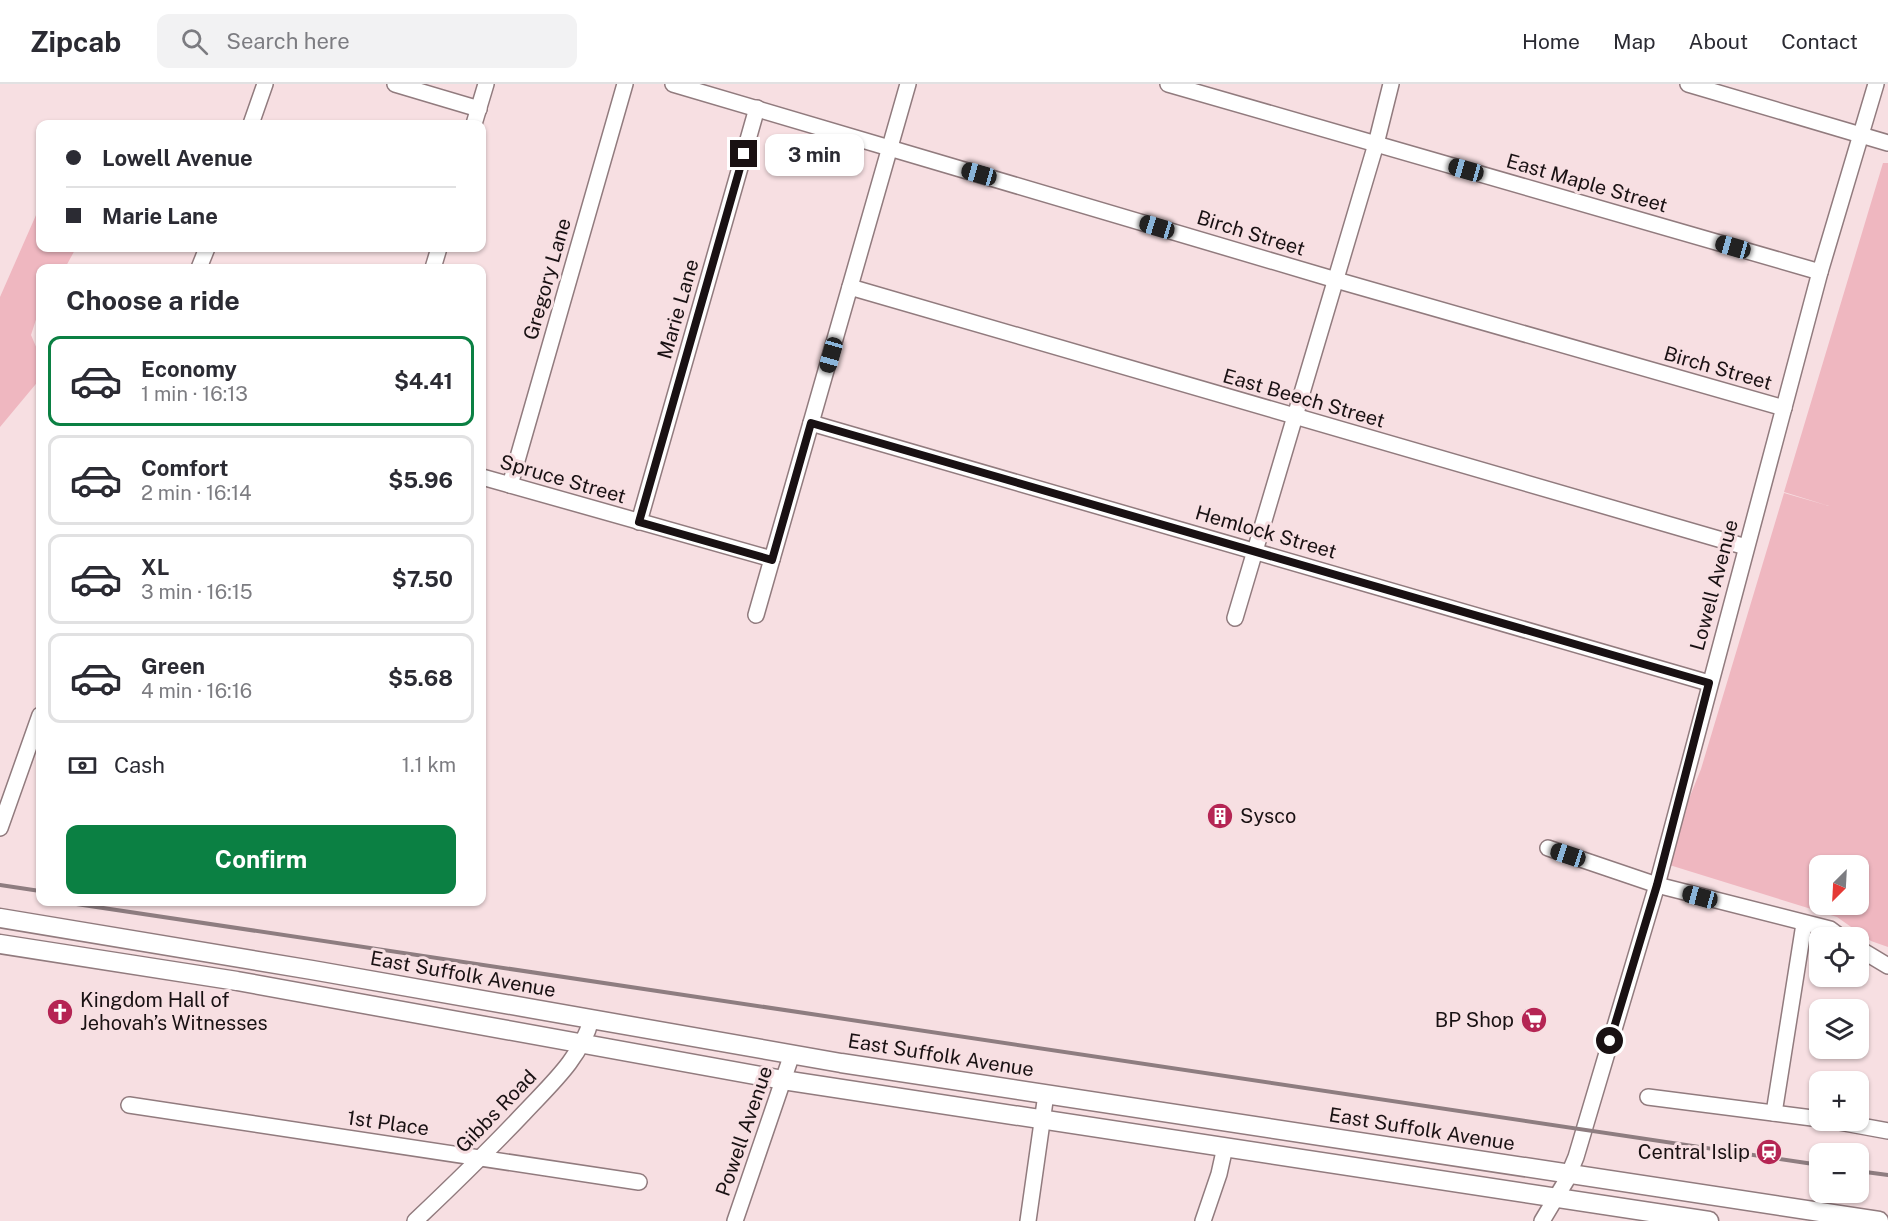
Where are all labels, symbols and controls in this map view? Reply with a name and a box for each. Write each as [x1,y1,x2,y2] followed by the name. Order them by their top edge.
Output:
[157,14,577,68] search box
[30,25,121,58] text: Zipcab
[178,25,211,58] icon: search
[226,28,350,54] text: Search here
[1522,29,1580,54] text: Home
[1613,29,1656,54] text: Map
[1689,29,1748,54] text: About
[1781,29,1858,54] text: Contact
[765,133,864,175] callout: 3 min
[730,140,757,167] route end
[788,143,841,167] text: 3 min
[102,145,253,171] text: Lowell Avenue
[1504,149,1670,217] street label: East Maple Street
[1446,156,1486,184] car
[959,160,999,188] car
[102,203,218,229] text: Marie Lane
[1194,205,1308,261] street label: Birch Street
[1137,213,1177,241] car
[518,215,576,343] street label: Gregory Lane
[1713,233,1753,261] car
[652,256,704,362] street label: Marie Lane
[66,284,240,316] text: Choose a ride
[817,335,845,375] car
[1661,341,1775,395] street label: Birch Street
[69,354,123,408] icon: car
[141,356,237,382] text: Economy
[1220,363,1388,433] street label: East Beech Street
[394,368,453,394] text: $4.41
[141,382,248,406] text: 1 min · 16:13
[497,450,629,508] street label: Spruce Street
[69,453,123,507] icon: car
[141,455,228,481] text: Comfort
[388,467,453,493] text: $5.96
[141,481,252,505] text: 2 min · 16:14
[1193,500,1339,564] street label: Hemlock Street
[1685,517,1743,653] street label: Lowell Avenue
[69,552,123,606] icon: car
[141,554,169,580] text: XL
[392,566,453,592] text: $7.50
[141,580,253,604] text: 3 min · 16:15
[69,651,123,705] icon: car
[141,653,205,679] text: Green
[388,665,453,691] text: $5.68
[141,679,252,703] text: 4 min · 16:16
[66,749,99,782] icon: cash
[114,752,165,778] text: Cash
[402,753,456,777] text: 1.1 km
[1205,801,1235,831] building icon: Sysco
[1240,804,1296,828] place label: Sysco
[66,825,456,894] button: Confirm
[1548,841,1588,869] car
[1809,855,1869,915] north arrow
[1809,855,1869,1203] map controls
[1680,884,1720,910] car
[1809,927,1869,987] button: locate
[368,946,558,1002] street label: East Suffolk Avenue
[80,988,268,1035] place label: Kingdom Hall of Jehovah’s Witnesses
[45,997,75,1027] church icon: Kingdom Hall of Jehovah’s Witnesses
[1809,999,1869,1059] button: layers
[1519,1005,1549,1035] supermarket icon: BP Shop
[1435,1008,1514,1032] place label: BP Shop
[1596,1027,1623,1054] route start
[846,1028,1036,1082] street label: East Suffolk Avenue
[711,1063,777,1199] street label: Powell Avenue
[451,1065,541,1157] street label: Gibbs Road
[1809,1071,1869,1131] button: +
[1327,1102,1517,1156] street label: East Suffolk Avenue
[345,1105,431,1141] street label: 1st Place
[1754,1137,1784,1167] station icon: Central Islip
[1638,1140,1750,1164] place label: Central Islip
[1809,1143,1869,1203] button: −

